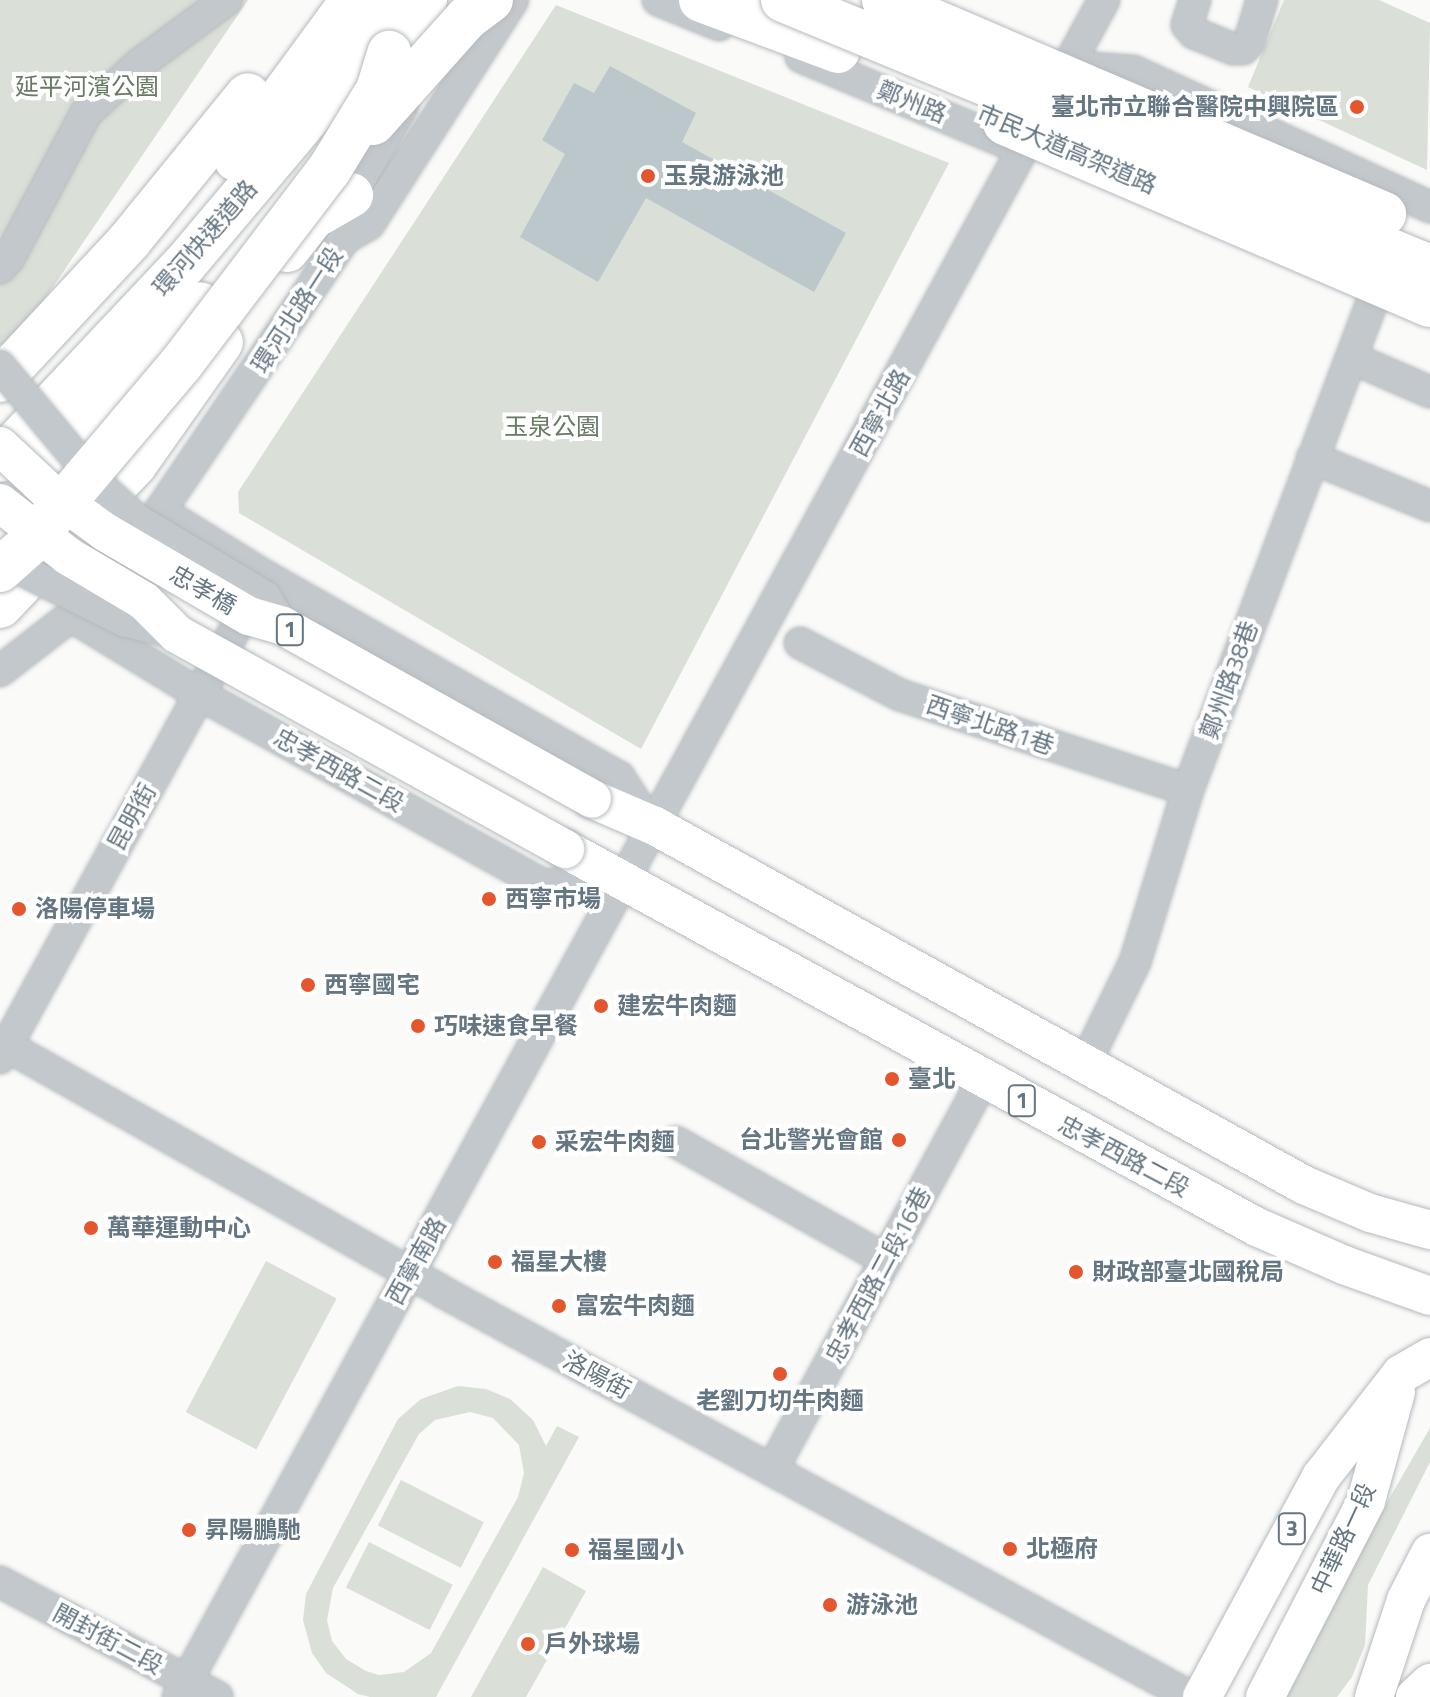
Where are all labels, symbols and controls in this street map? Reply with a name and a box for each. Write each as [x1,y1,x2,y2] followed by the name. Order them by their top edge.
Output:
[15,73,159,101] park label: 延平河濱公園
[873,75,951,129] street label: 鄭州路
[1051,93,1339,121] place label: 臺北市立聯合醫院中興院區
[1346,96,1368,118] marker: 臺北市立聯合醫院中興院區
[973,98,1161,200] street label: 市民大道高架道路
[664,162,784,190] place label: 玉泉游泳池
[639,167,657,185] marker: 玉泉游泳池
[147,174,263,302] street label: 環河快速道路
[246,242,348,378] street label: 環河北路一段
[844,364,916,462] street label: 西寧北路
[504,413,600,441] park label: 玉泉公園
[165,560,241,620] street label: 忠孝橋
[274,612,306,648] road number: 1
[1194,617,1264,743] street label: 鄭州路38巷
[922,690,1058,760] street label: 西寧北路1巷
[269,722,409,818] street label: 忠孝西路二段
[102,779,162,855] street label: 昆明街
[505,885,601,913] place label: 西寧市場
[480,890,498,908] marker: 西寧市場
[35,895,155,923] place label: 洛陽停車場
[10,900,28,918] marker: 洛陽停車場
[324,971,420,999] place label: 西寧國宅
[299,976,317,994] marker: 西寧國宅
[617,992,737,1020] place label: 建宏牛肉麵
[592,997,610,1015] marker: 建宏牛肉麵
[434,1012,578,1040] place label: 巧味速食早餐
[409,1017,427,1035] marker: 巧味速食早餐
[908,1065,956,1093] place label: 臺北
[883,1070,901,1088] marker: 臺北
[1006,1083,1038,1119] road number: 1
[1054,1109,1194,1203] street label: 忠孝西路二段
[739,1126,883,1154] place label: 台北警光會館
[555,1128,675,1156] place label: 采宏牛肉麵
[890,1131,908,1149] marker: 台北警光會館
[530,1133,548,1151] marker: 采宏牛肉麵
[820,1182,936,1368] street label: 忠孝西路二段16巷
[380,1212,452,1310] street label: 西寧南路
[107,1214,251,1242] place label: 萬華運動中心
[82,1219,100,1237] marker: 萬華運動中心
[511,1248,607,1276] place label: 福星大樓
[486,1253,504,1271] marker: 福星大樓
[1092,1258,1284,1286] place label: 財政部臺北國稅局
[1067,1263,1085,1281] marker: 財政部臺北國稅局
[575,1292,695,1320] place label: 富宏牛肉麵
[550,1297,568,1315] marker: 富宏牛肉麵
[558,1345,636,1405] street label: 洛陽街
[771,1365,789,1383] marker: 老劉刀切牛肉麵
[696,1387,864,1415] place label: 老劉刀切牛肉麵
[1305,1479,1381,1599] street label: 中華路一段
[1276,1511,1308,1547] road number: 3
[205,1516,301,1544] place label: 昇陽鵬馳
[180,1521,198,1539] marker: 昇陽鵬馳
[1026,1535,1098,1563] place label: 北極府
[588,1536,684,1564] place label: 福星國小
[1001,1540,1019,1558] marker: 北極府
[563,1541,581,1559] marker: 福星國小
[846,1591,918,1619] place label: 游泳池
[821,1596,839,1614] marker: 游泳池
[48,1598,168,1680] street label: 開封街二段
[544,1630,640,1658] place label: 戶外球場
[519,1635,537,1653] marker: 戶外球場

